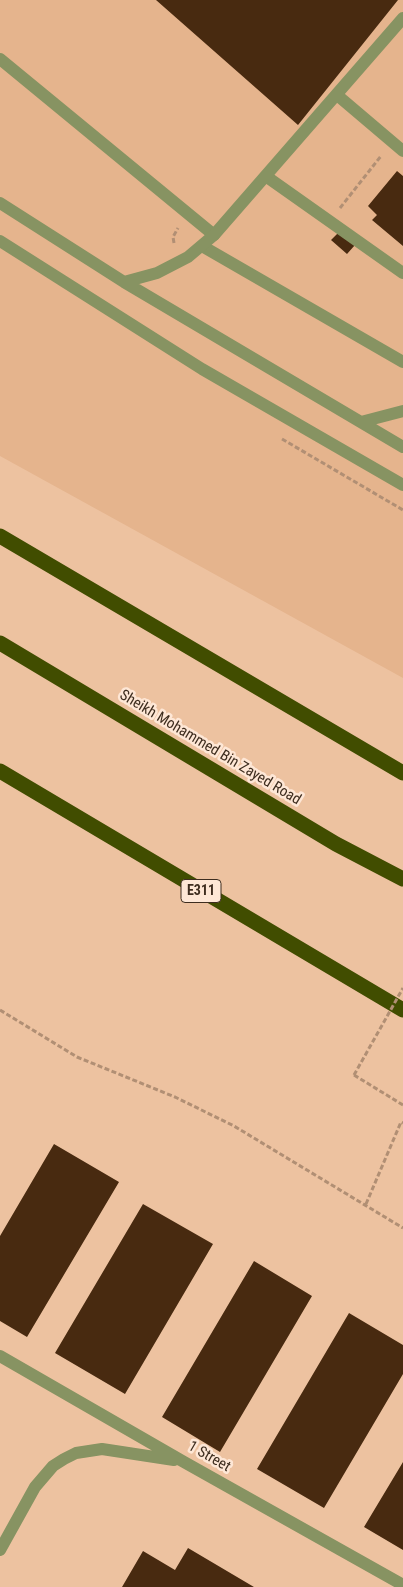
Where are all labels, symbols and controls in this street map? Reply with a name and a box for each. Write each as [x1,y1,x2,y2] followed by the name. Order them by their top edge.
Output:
[116,687,304,809] street label: Sheikh Mohammed Bin Zayed Road
[181,879,221,902] road number: E311
[185,1438,233,1476] street label: 1 Street

